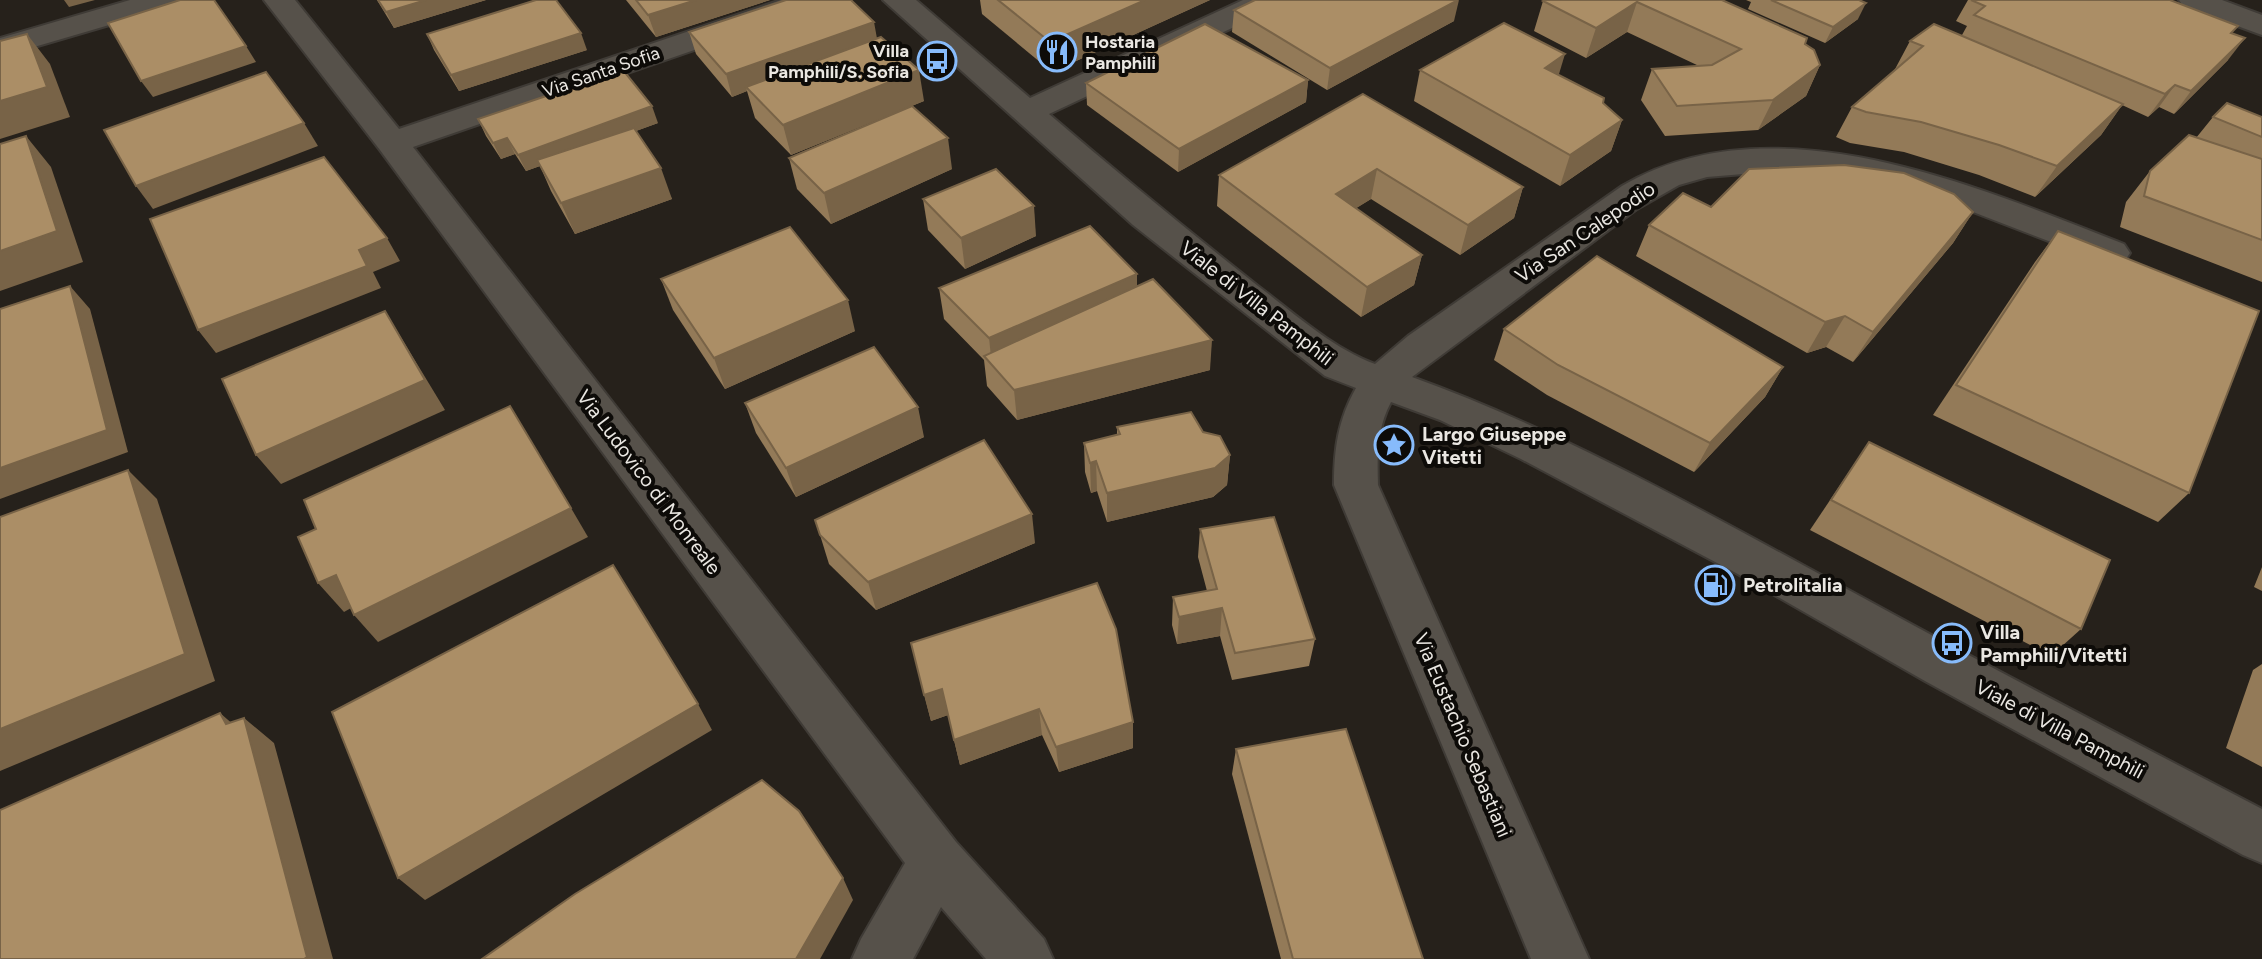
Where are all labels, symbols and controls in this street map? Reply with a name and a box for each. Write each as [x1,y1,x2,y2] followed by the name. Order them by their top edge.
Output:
[1036,31,1078,73] restaurant icon: Hostaria Pamphili
[1085,31,1156,74] place label: Hostaria Pamphili
[768,40,909,83] place label: Villa Pamphili/S. Sofia
[916,40,958,82] bus stop icon: Villa Pamphili/S. Sofia
[540,42,662,102] street label: Via Santa Sofia
[1510,176,1660,288] street label: Via San Calepodio
[1176,236,1338,370] street label: Viale di Villa Pamphili
[572,385,726,579] street label: Via Ludovico di Monreale
[1422,422,1566,469] place label: Largo Giuseppe Vitetti
[1373,424,1415,466] place icon: Largo Giuseppe Vitetti
[1694,564,1736,606] fuel station icon: Petrolitalia
[1743,573,1843,597] place label: Petrolitalia
[1980,620,2127,667] place label: Villa Pamphili/Vitetti
[1931,622,1973,664] bus stop icon: Villa Pamphili/Vitetti
[1409,629,1517,841] street label: Via Eustachio Sebastiani
[1971,674,2149,784] street label: Viale di Villa Pamphili

